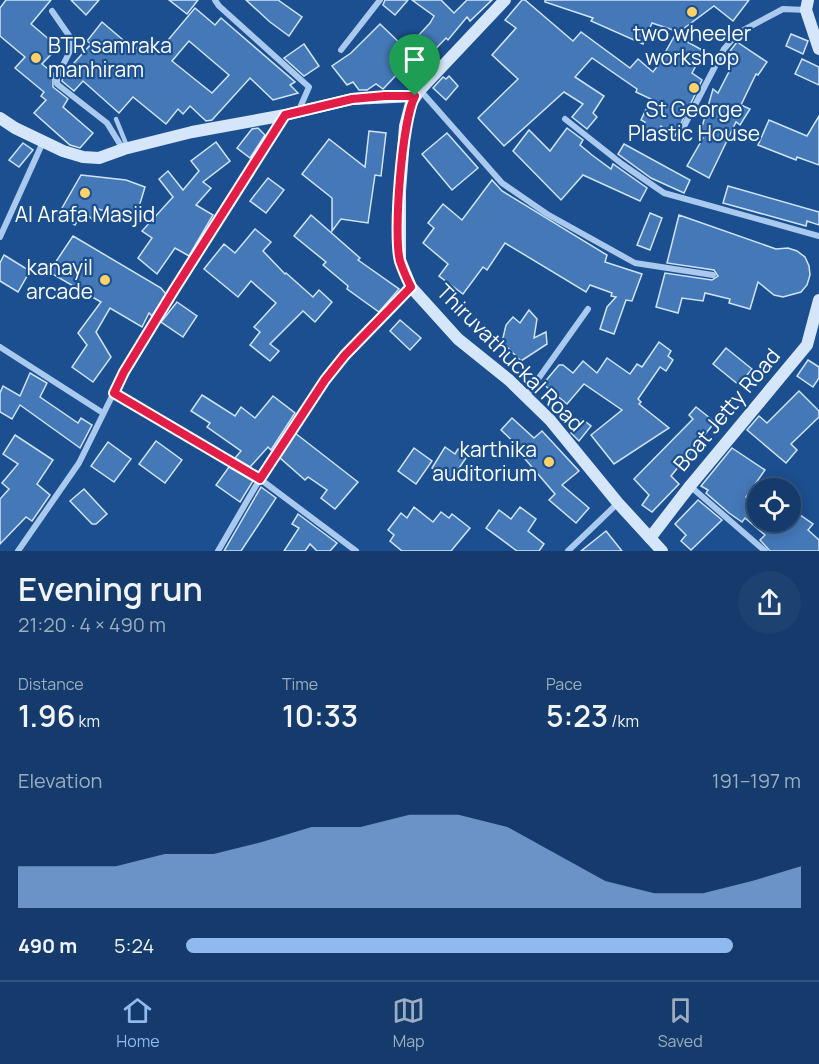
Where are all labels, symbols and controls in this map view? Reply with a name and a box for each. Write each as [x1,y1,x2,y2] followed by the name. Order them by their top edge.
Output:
[685,5,699,19] marker: two wheeler workshop
[633,19,752,71] place label: two wheeler workshop
[48,31,172,83] place label: BTR samraka manhiram
[389,34,440,96] pin
[398,43,431,76] icon: arrive
[29,51,43,65] marker: BTR samraka manhiram
[687,81,701,95] marker: St George Plastic House
[628,95,760,147] place label: St George Plastic House
[78,186,92,200] marker: AI Arafa Masjid
[15,200,155,228] place label: AI Arafa Masjid
[26,253,93,305] place label: kanayil arcade
[98,273,112,287] marker: kanayil arcade
[431,278,590,437] street label: Thiruvathuckal Road
[667,342,786,477] street label: Boat Jetty Road
[432,435,537,487] place label: karthika auditorium
[542,455,556,469] marker: karthika auditorium
[747,478,801,532] map controls
[747,478,801,532] button: locate
[18,566,203,611] text: Evening run
[738,571,801,634] button: share
[18,611,166,638] text: 21:20 · 4 × 490 m
[18,673,84,695] text: Distance
[282,673,318,695] text: Time
[546,673,582,695] text: Pace
[18,695,75,736] text: 1.96
[282,695,358,736] text: 10:33
[546,695,608,736] text: 5:23
[75,710,100,732] text: km
[608,710,639,732] text: /km
[18,767,102,794] text: Elevation
[712,767,801,794] text: 191–197 m
[18,932,77,959] text: 490 m
[114,932,154,959] text: 5:24
[116,994,160,1052] tab: Home
[392,994,425,1052] tab: Map
[658,994,703,1052] tab: Saved

